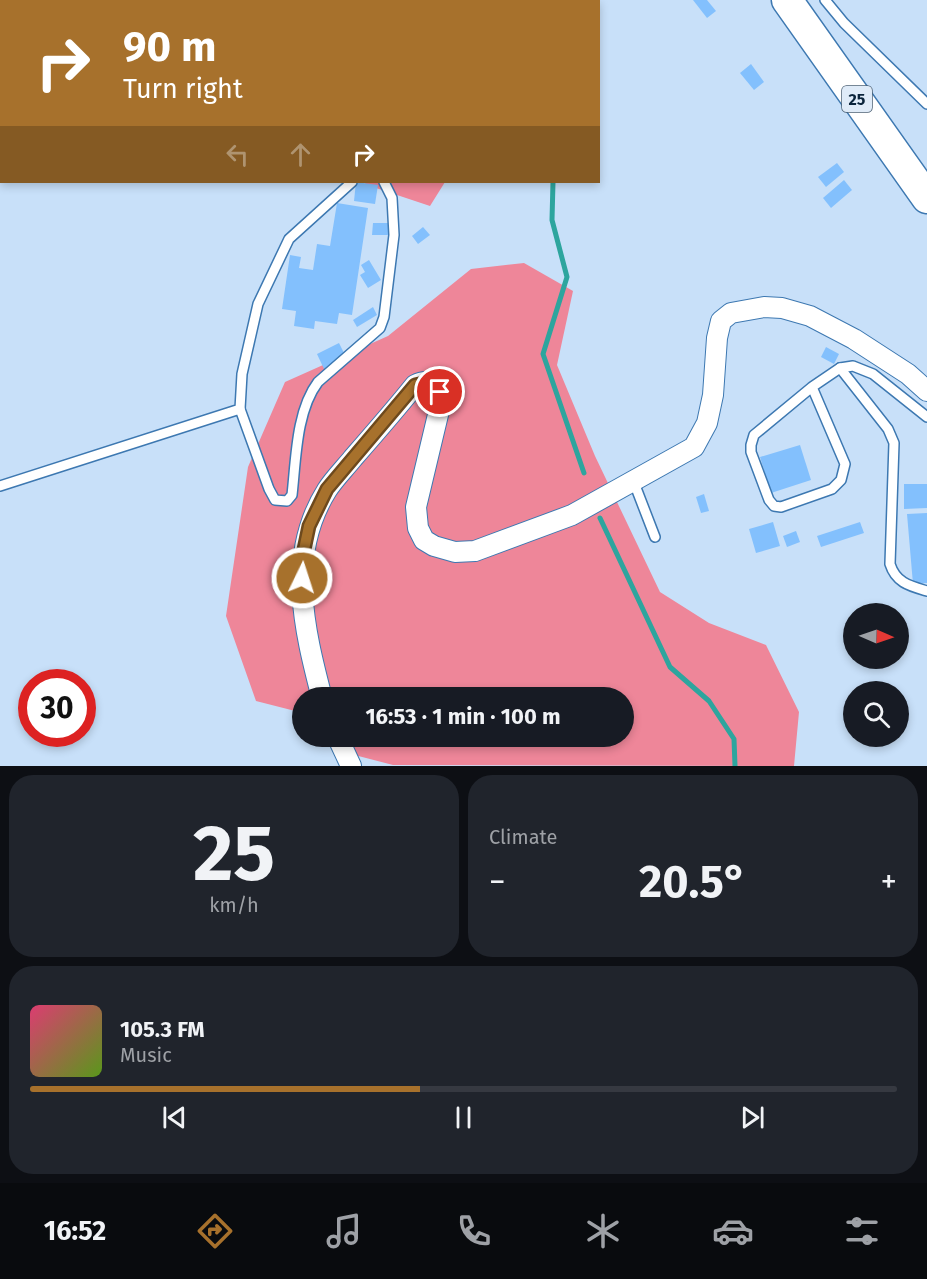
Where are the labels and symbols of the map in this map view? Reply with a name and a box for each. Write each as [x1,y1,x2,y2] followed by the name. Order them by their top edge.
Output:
[842,86,872,112] road number: 25
[414,366,465,417] pin
[270,546,334,610] position arrow
[843,603,909,669] north arrow
[18,669,96,747] speed limit sign: 30

